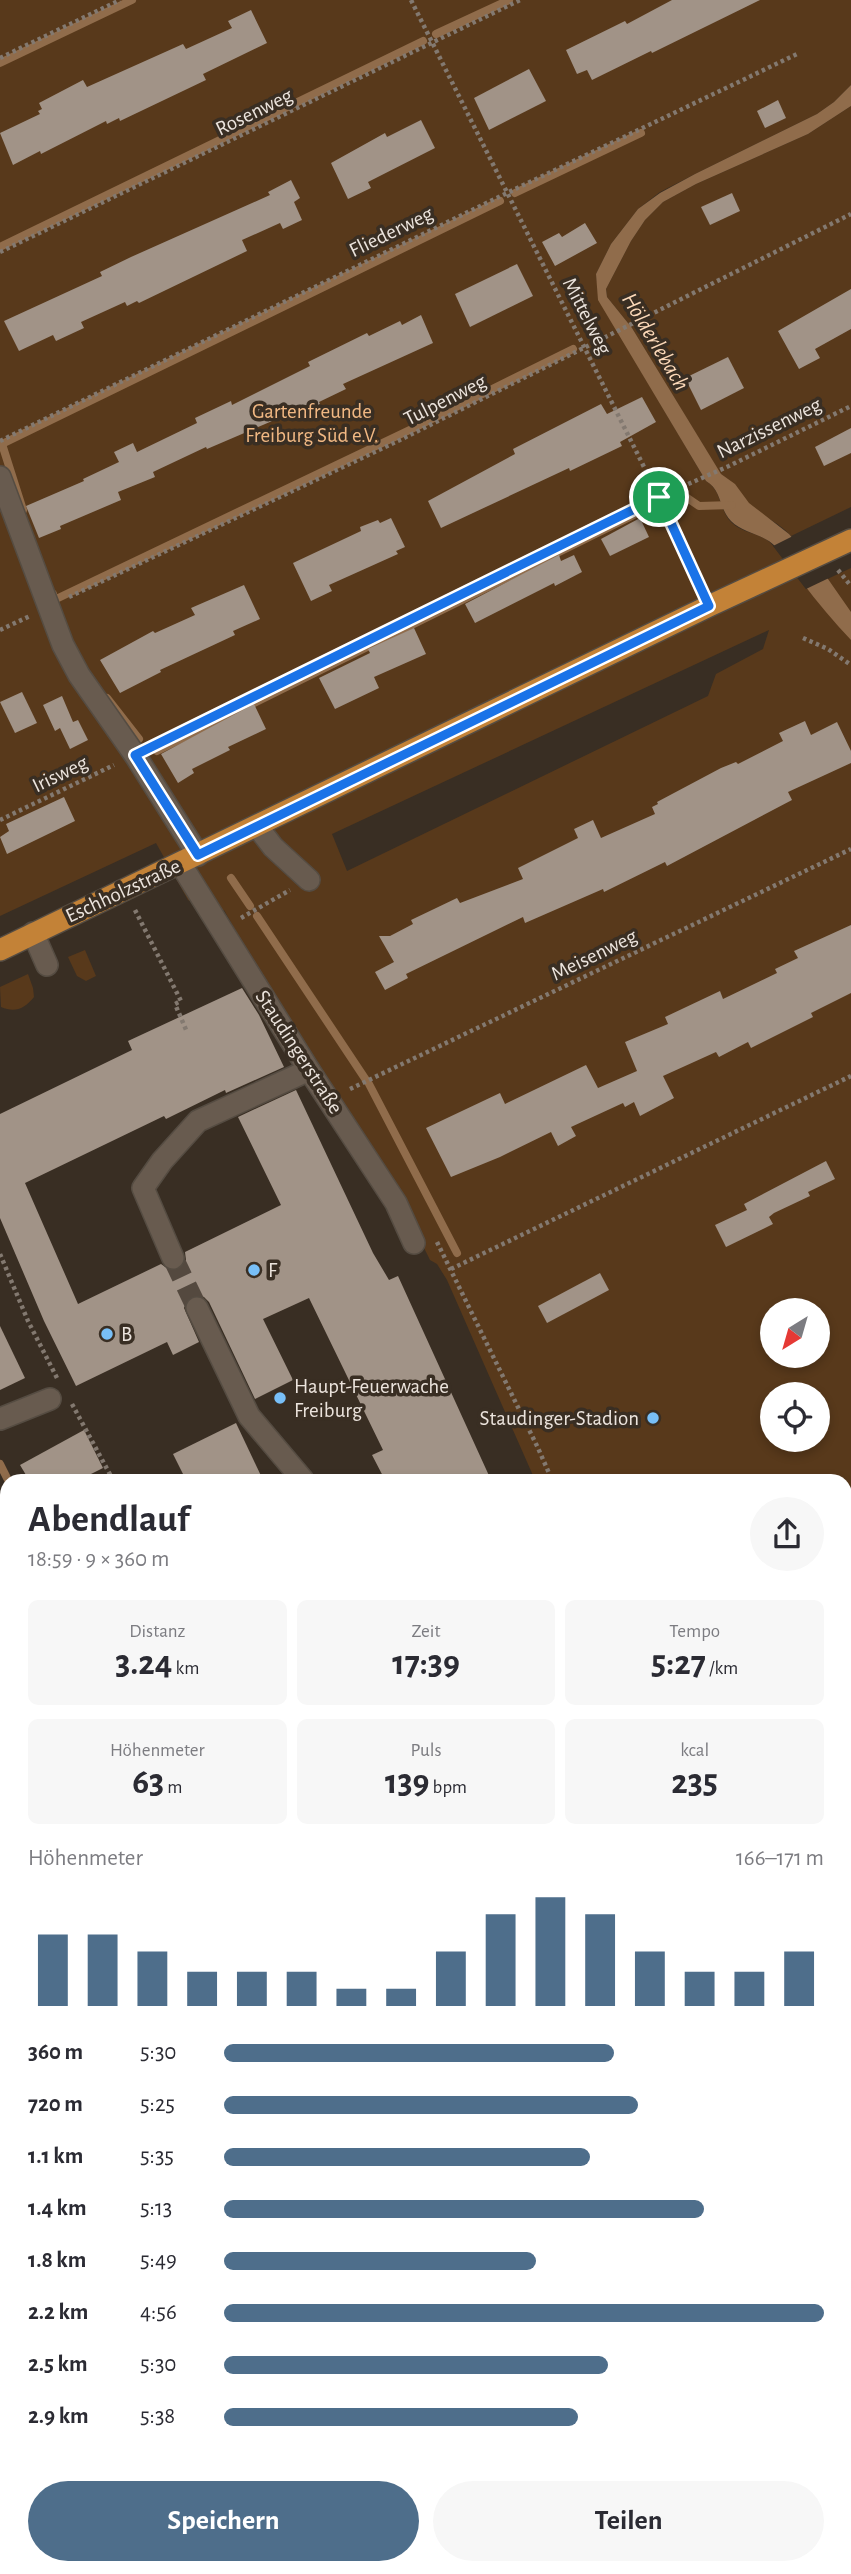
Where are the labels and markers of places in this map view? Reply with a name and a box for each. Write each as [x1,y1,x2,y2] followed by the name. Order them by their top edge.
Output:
[629,467,689,527] pin
[268,1260,278,1281] place label: F
[246,1262,262,1278] marker: F
[121,1324,132,1345] place label: B
[99,1326,115,1342] marker: B
[294,1376,449,1421] place label: Haupt-Feuerwache Freiburg
[272,1390,288,1406] marker: Haupt-Feuerwache Freiburg
[480,1408,639,1429] place label: Staudinger-Stadion
[645,1410,661,1426] marker: Staudinger-Stadion

